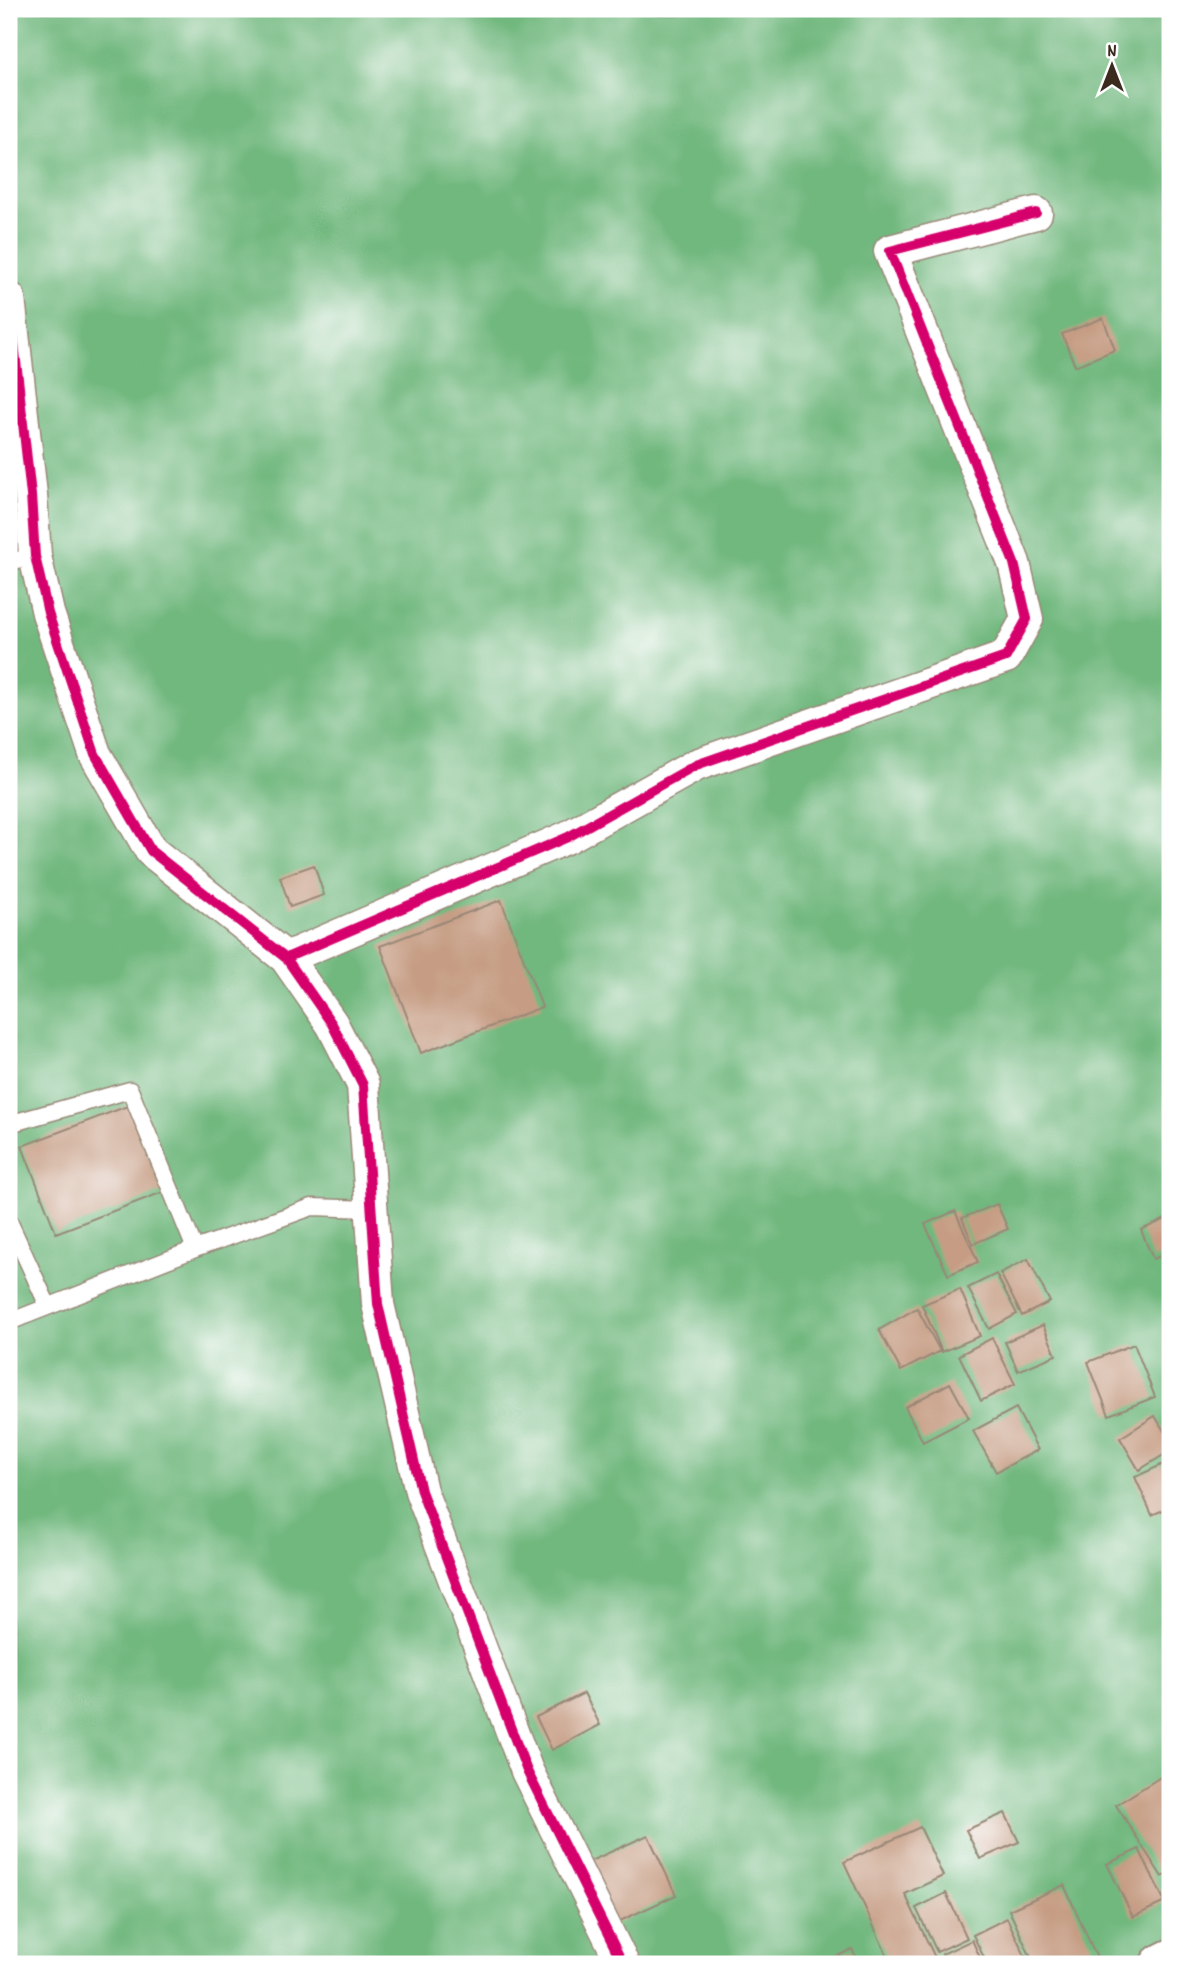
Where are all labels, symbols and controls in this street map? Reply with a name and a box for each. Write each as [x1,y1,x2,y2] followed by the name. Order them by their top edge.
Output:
[1078,32,1148,102] north arrow
[1107,39,1117,66] text: N

